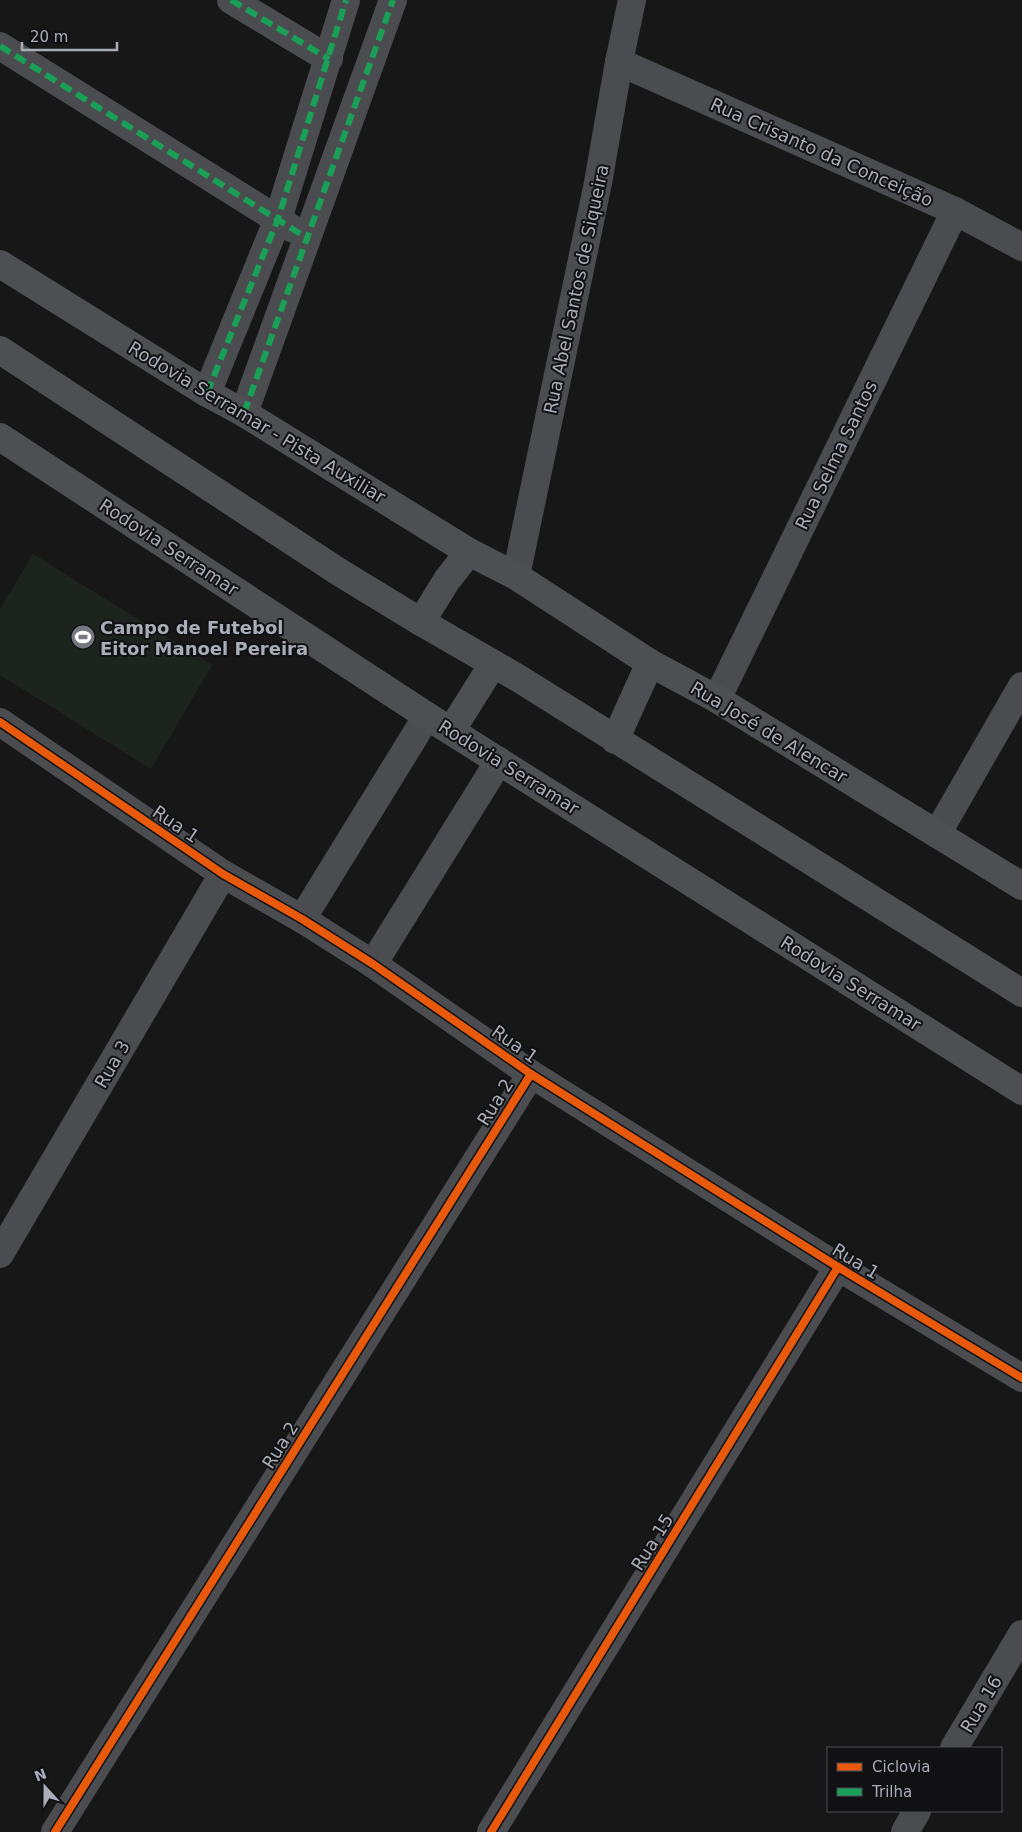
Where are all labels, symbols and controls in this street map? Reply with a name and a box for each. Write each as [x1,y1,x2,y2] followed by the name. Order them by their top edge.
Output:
[22,20,118,52] scale bar
[30,28,68,46] text: 20 m
[707,93,937,211] street label: Rua Crisanto da Conceição
[539,162,613,416] street label: Rua Abel Santos de Siqueira
[125,337,390,508] street label: Rodovia Serramar - Pista Auxiliar
[791,377,881,533] street label: Rua Selma Santos
[96,494,243,600] street label: Rodovia Serramar
[100,617,308,659] place label: Campo de Futebol Eitor Manoel Pereira
[70,624,96,650] sports icon: Campo de Futebol Eitor Manoel Pereira
[687,677,852,787] street label: Rua José de Alencar
[435,715,584,819] street label: Rodovia Serramar
[149,801,203,847] street label: Rua 1
[777,931,926,1035] street label: Rodovia Serramar
[488,1021,542,1067] street label: Rua 1
[90,1037,134,1091] street label: Rua 3
[472,1075,518,1129] street label: Rua 2
[829,1239,883,1283] street label: Rua 1
[257,1418,303,1472] street label: Rua 2
[626,1510,678,1574] street label: Rua 15
[956,1672,1006,1736] street label: Rua 16
[827,1747,1002,1812] legend
[872,1758,930,1776] text: Ciclovia
[20,1762,70,1812] north arrow
[32,1765,49,1784] text: N
[871,1783,912,1801] text: Trilha

